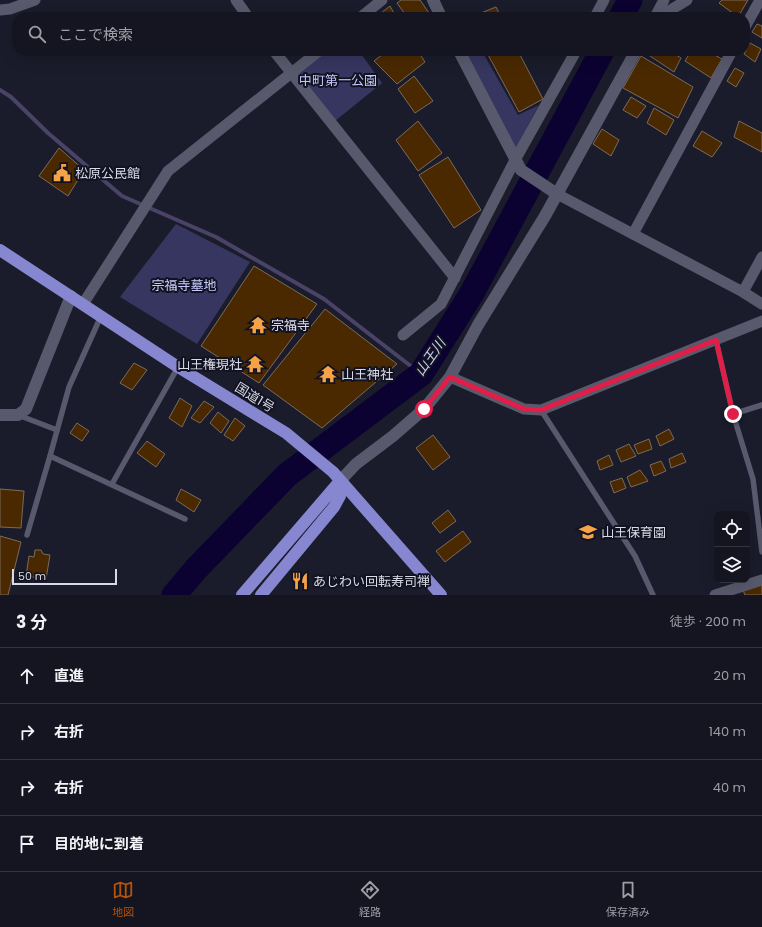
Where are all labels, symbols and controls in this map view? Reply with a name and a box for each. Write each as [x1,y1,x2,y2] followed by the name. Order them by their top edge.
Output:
[12,12,750,56] search box
[26,23,48,45] icon: search
[58,24,133,45] text: ここで検索
[299,71,377,90] park label: 中町第一公園
[52,163,72,183] public building icon: 松原公民館
[75,164,140,183] place label: 松原公民館
[151,276,217,295] park label: 宗福寺墓地
[248,315,268,335] temple icon: 宗福寺
[271,316,310,335] place label: 宗福寺
[410,332,451,380] water label: 山王川
[245,354,265,374] temple icon: 山王権現社
[177,355,242,374] place label: 山王権現社
[318,364,338,384] temple icon: 山王神社
[341,365,393,384] place label: 山王神社
[231,378,278,417] street label: 国道1号
[415,400,433,418] route start
[724,405,742,423] route end
[714,511,750,583] map controls
[714,511,750,547] button: locate
[578,522,598,542] school or university icon: 山王保育園
[601,523,666,542] place label: 山王保育園
[714,547,750,583] button: layers
[12,567,117,586] scale bar
[18,568,46,584] text: 50 m
[290,571,310,591] restaurant icon: あじわい回転寿司禅
[313,572,430,591] place label: あじわい回転寿司禅
[16,610,47,634] text: 3 分
[670,612,746,631] text: 徒歩 · 200 m
[16,665,38,687] icon: ahead
[54,665,84,686] text: 直進
[713,666,746,685] text: 20 m
[16,721,38,743] icon: right
[54,721,84,742] text: 右折
[709,722,746,741] text: 140 m
[16,777,38,799] icon: right
[54,777,84,798] text: 右折
[713,778,746,797] text: 40 m
[16,833,38,855] icon: arrive
[54,833,144,854] text: 目的地に到着
[112,879,134,921] tab: 地図
[359,879,381,921] tab: 経路
[606,879,650,921] tab: 保存済み

